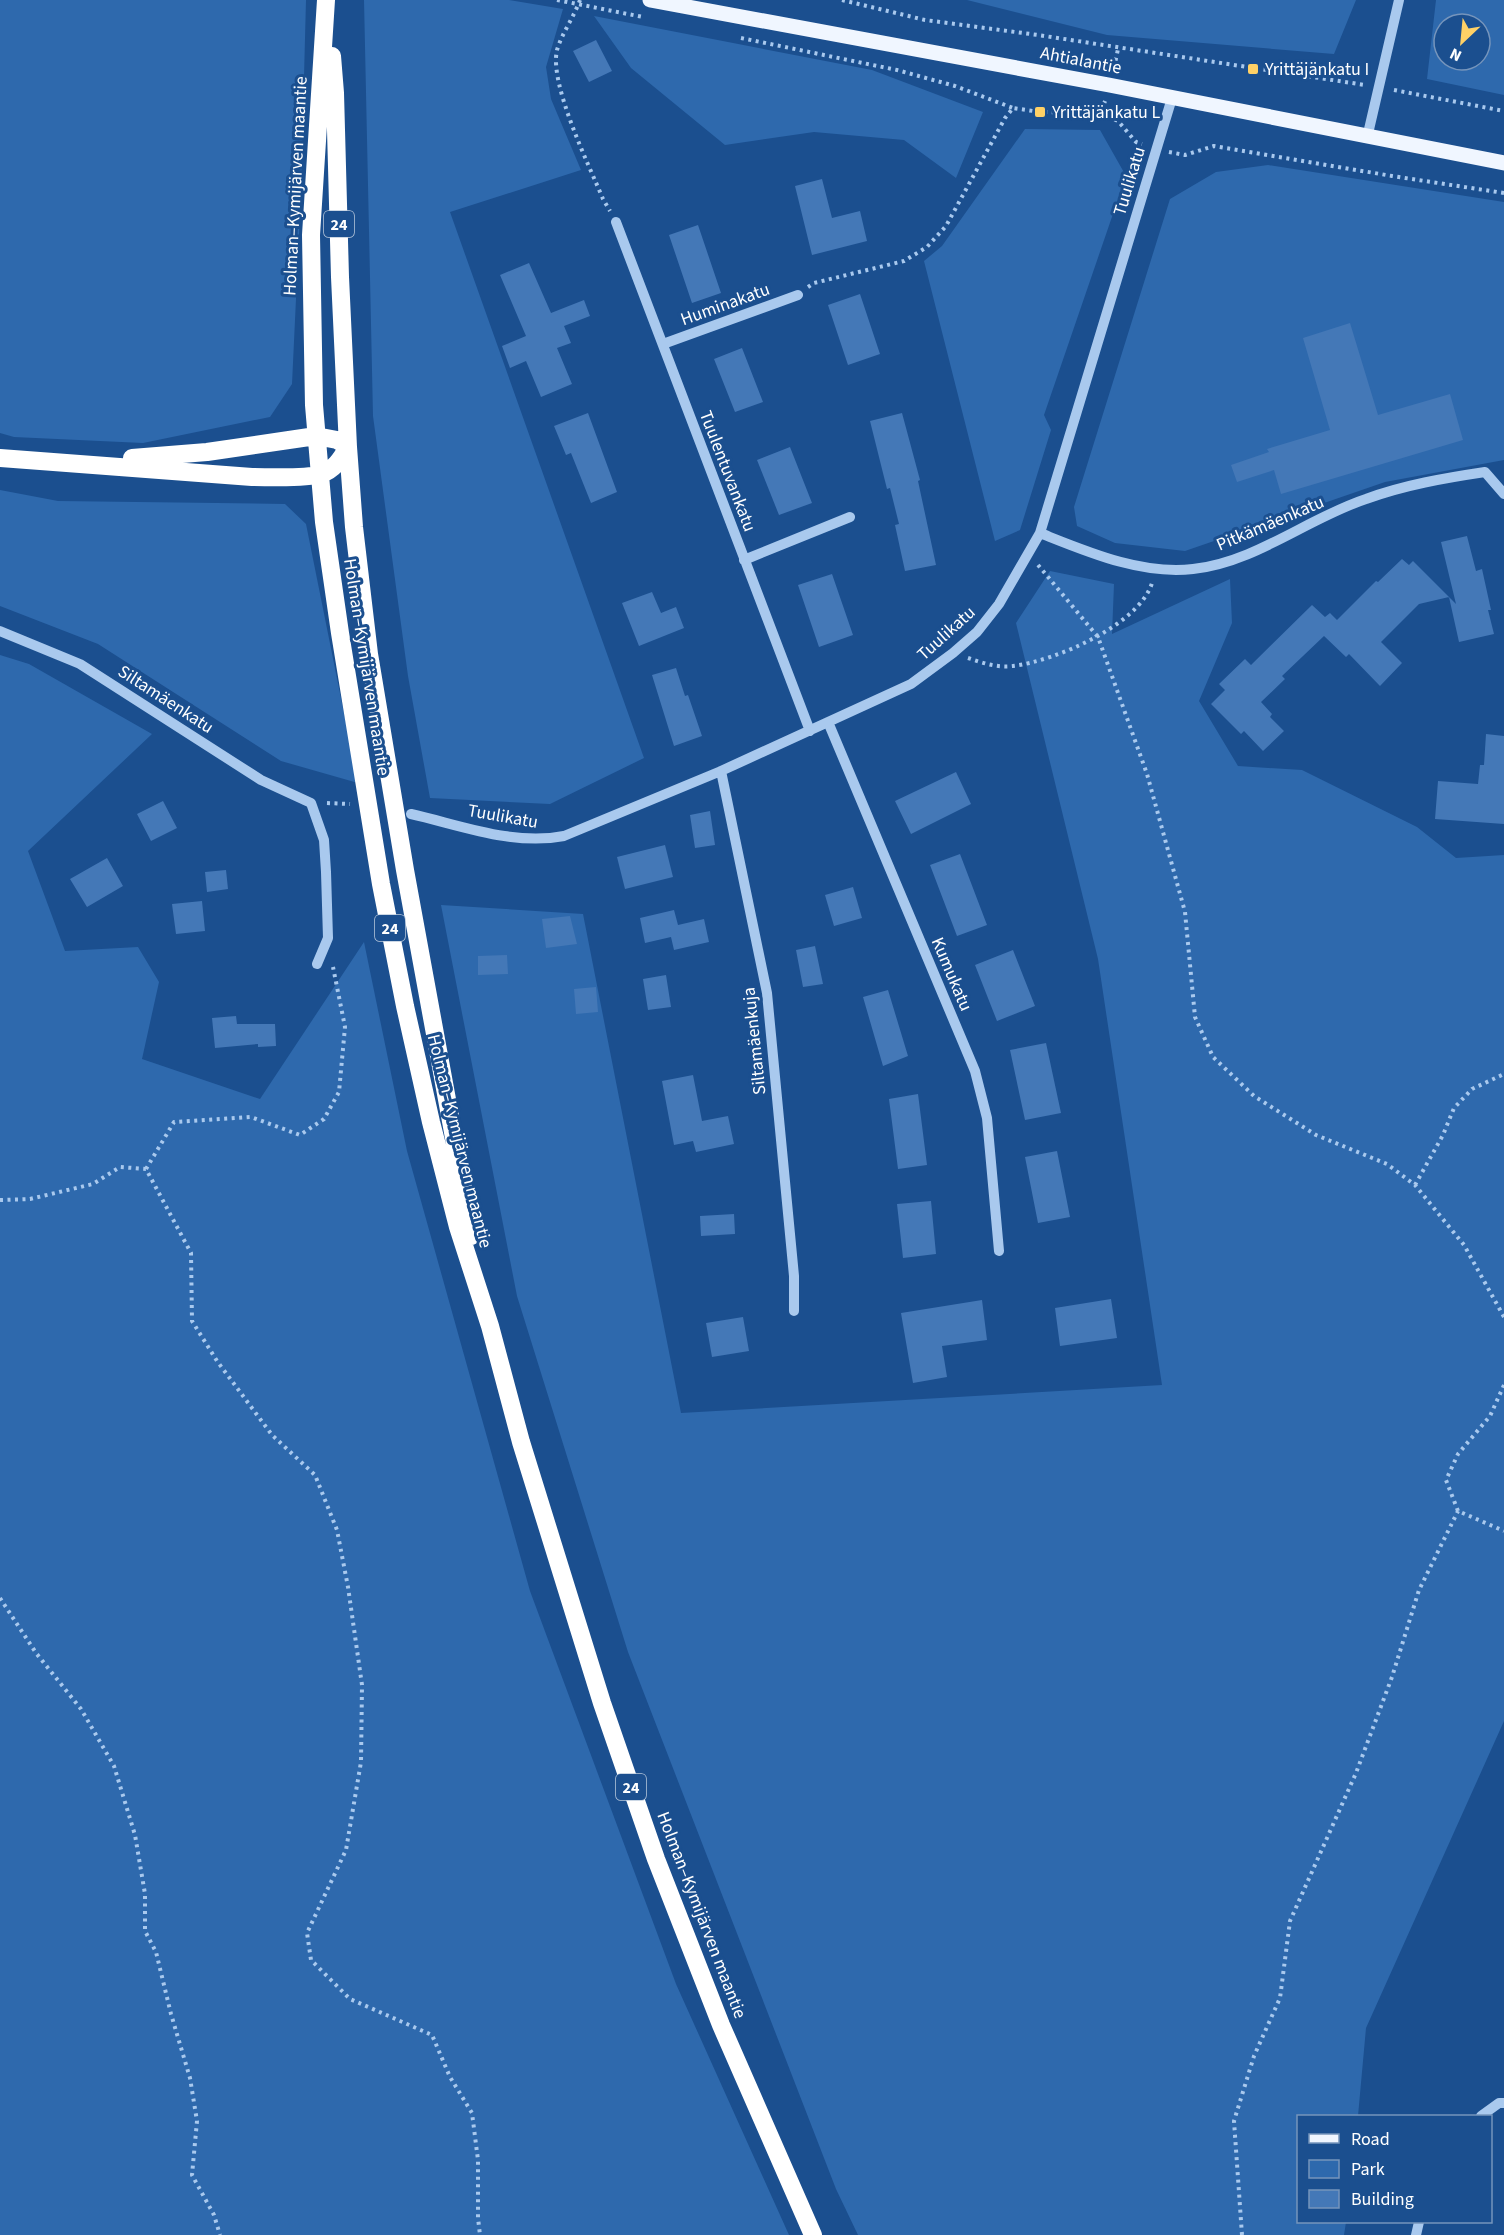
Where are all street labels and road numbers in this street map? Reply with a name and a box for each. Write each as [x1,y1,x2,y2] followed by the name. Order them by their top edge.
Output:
[1038,40,1124,81] street label: Ahtialantie
[277,76,314,296] street label: Holman–Kymijärven maantie
[1107,144,1152,219] street label: Tuulikatu
[324,211,354,237] road number: 24
[677,277,773,332] street label: Huminakatu
[693,407,762,535] street label: Tuulentuvankatu
[1213,490,1328,557] street label: Pitkämäenkatu
[337,557,396,778] street label: Holman–Kymijärven maantie
[912,600,981,666] street label: Tuulikatu
[113,659,218,740] street label: Siltamäenkatu
[466,798,540,835] street label: Tuulikatu
[375,915,405,941] road number: 24
[925,933,978,1015] street label: Kumukatu
[736,986,773,1096] street label: Siltamäenkuja
[421,1032,498,1251] street label: Holman–Kymijärven maantie
[616,1774,646,1800] road number: 24
[651,1808,753,2022] street label: Holman–Kymijärven maantie

